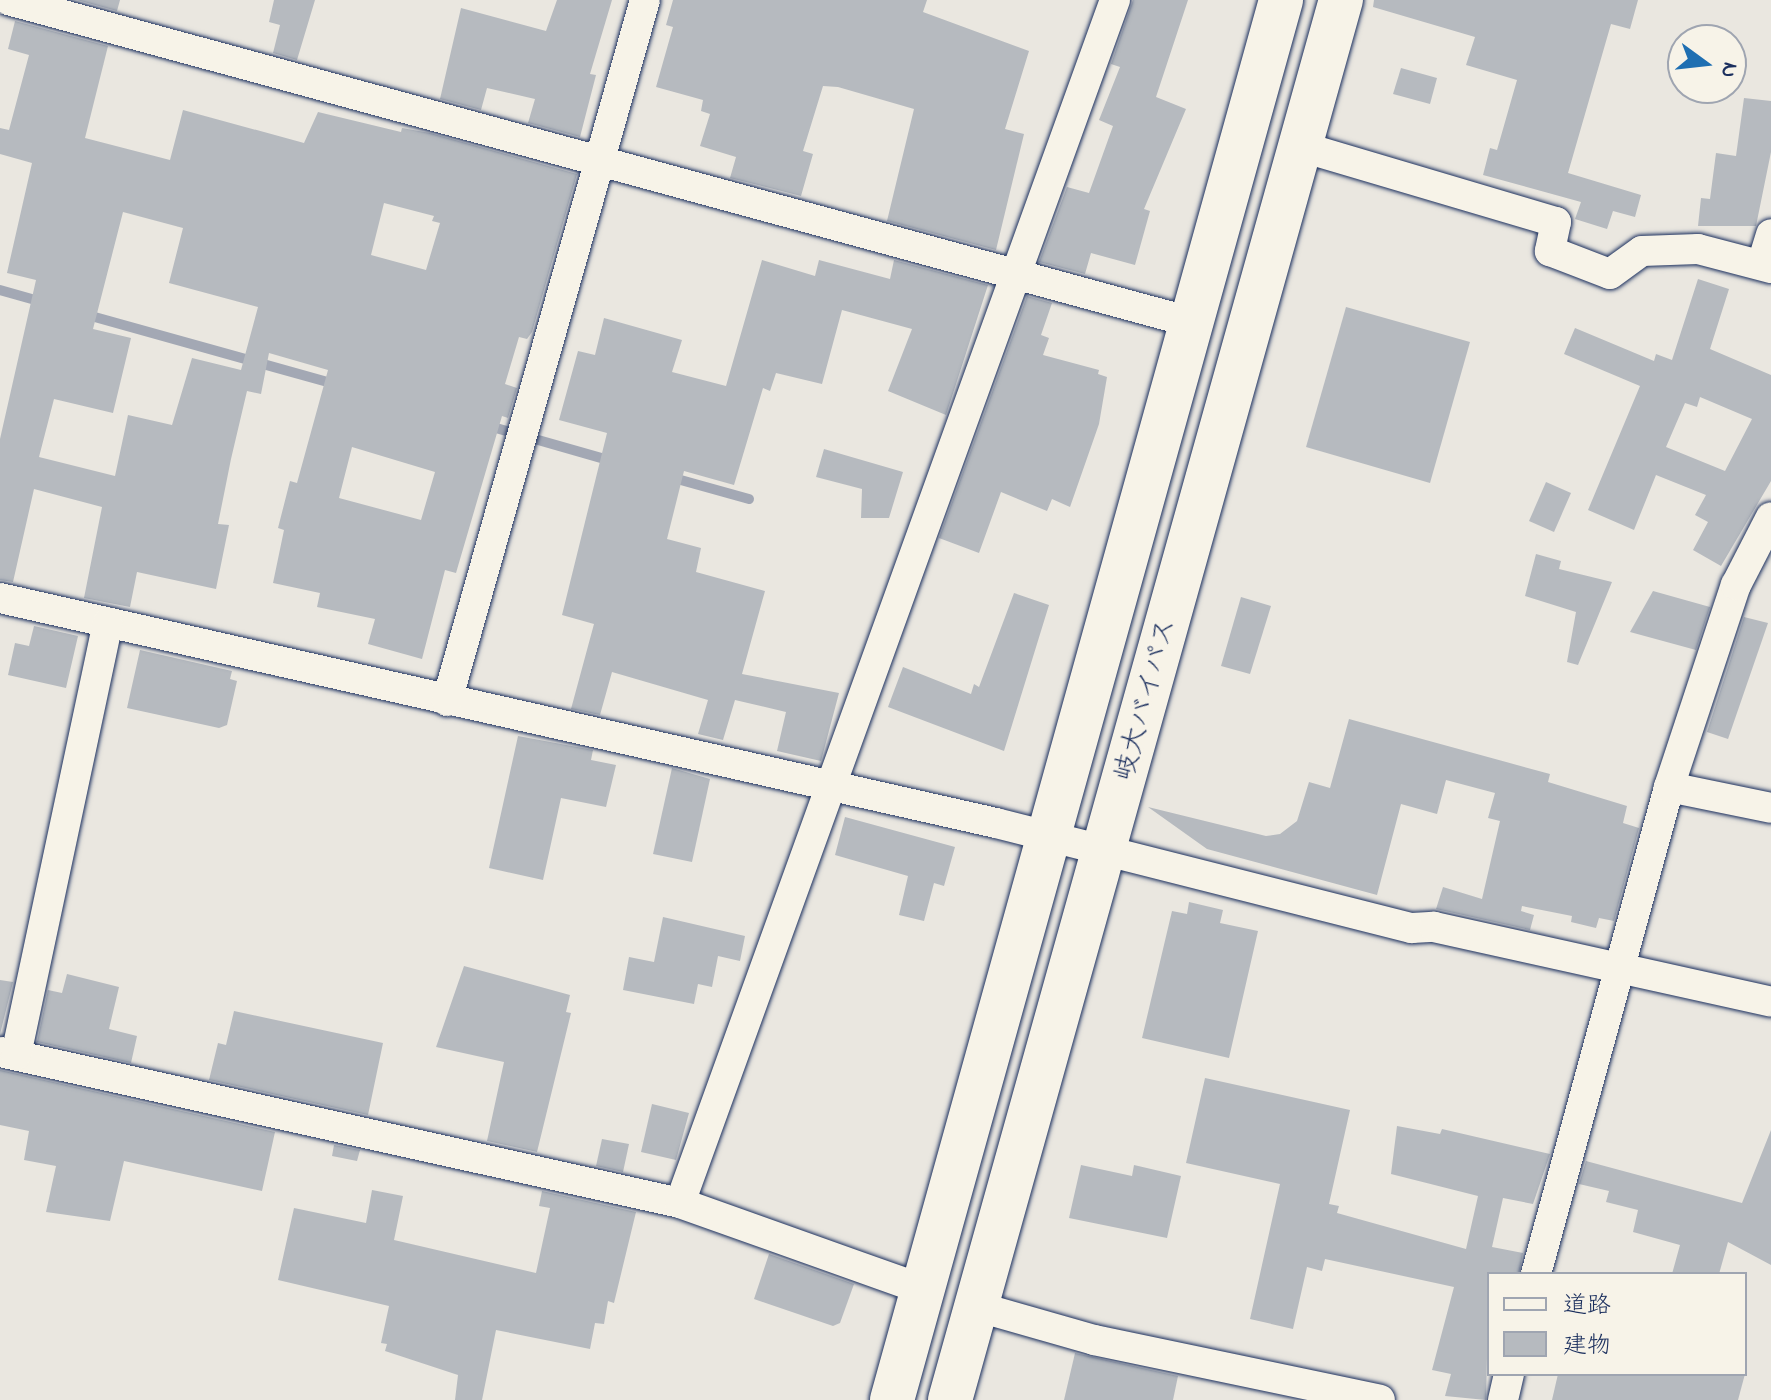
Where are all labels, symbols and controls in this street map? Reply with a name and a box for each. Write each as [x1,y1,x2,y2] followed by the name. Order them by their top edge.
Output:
[1667,24,1747,104] north arrow
[1711,58,1746,81] text: N
[1109,615,1185,785] street label: 岐大バイパス
[1487,1272,1747,1376] legend
[1563,1289,1611,1324] text: 道路
[1563,1329,1611,1364] text: 建物

